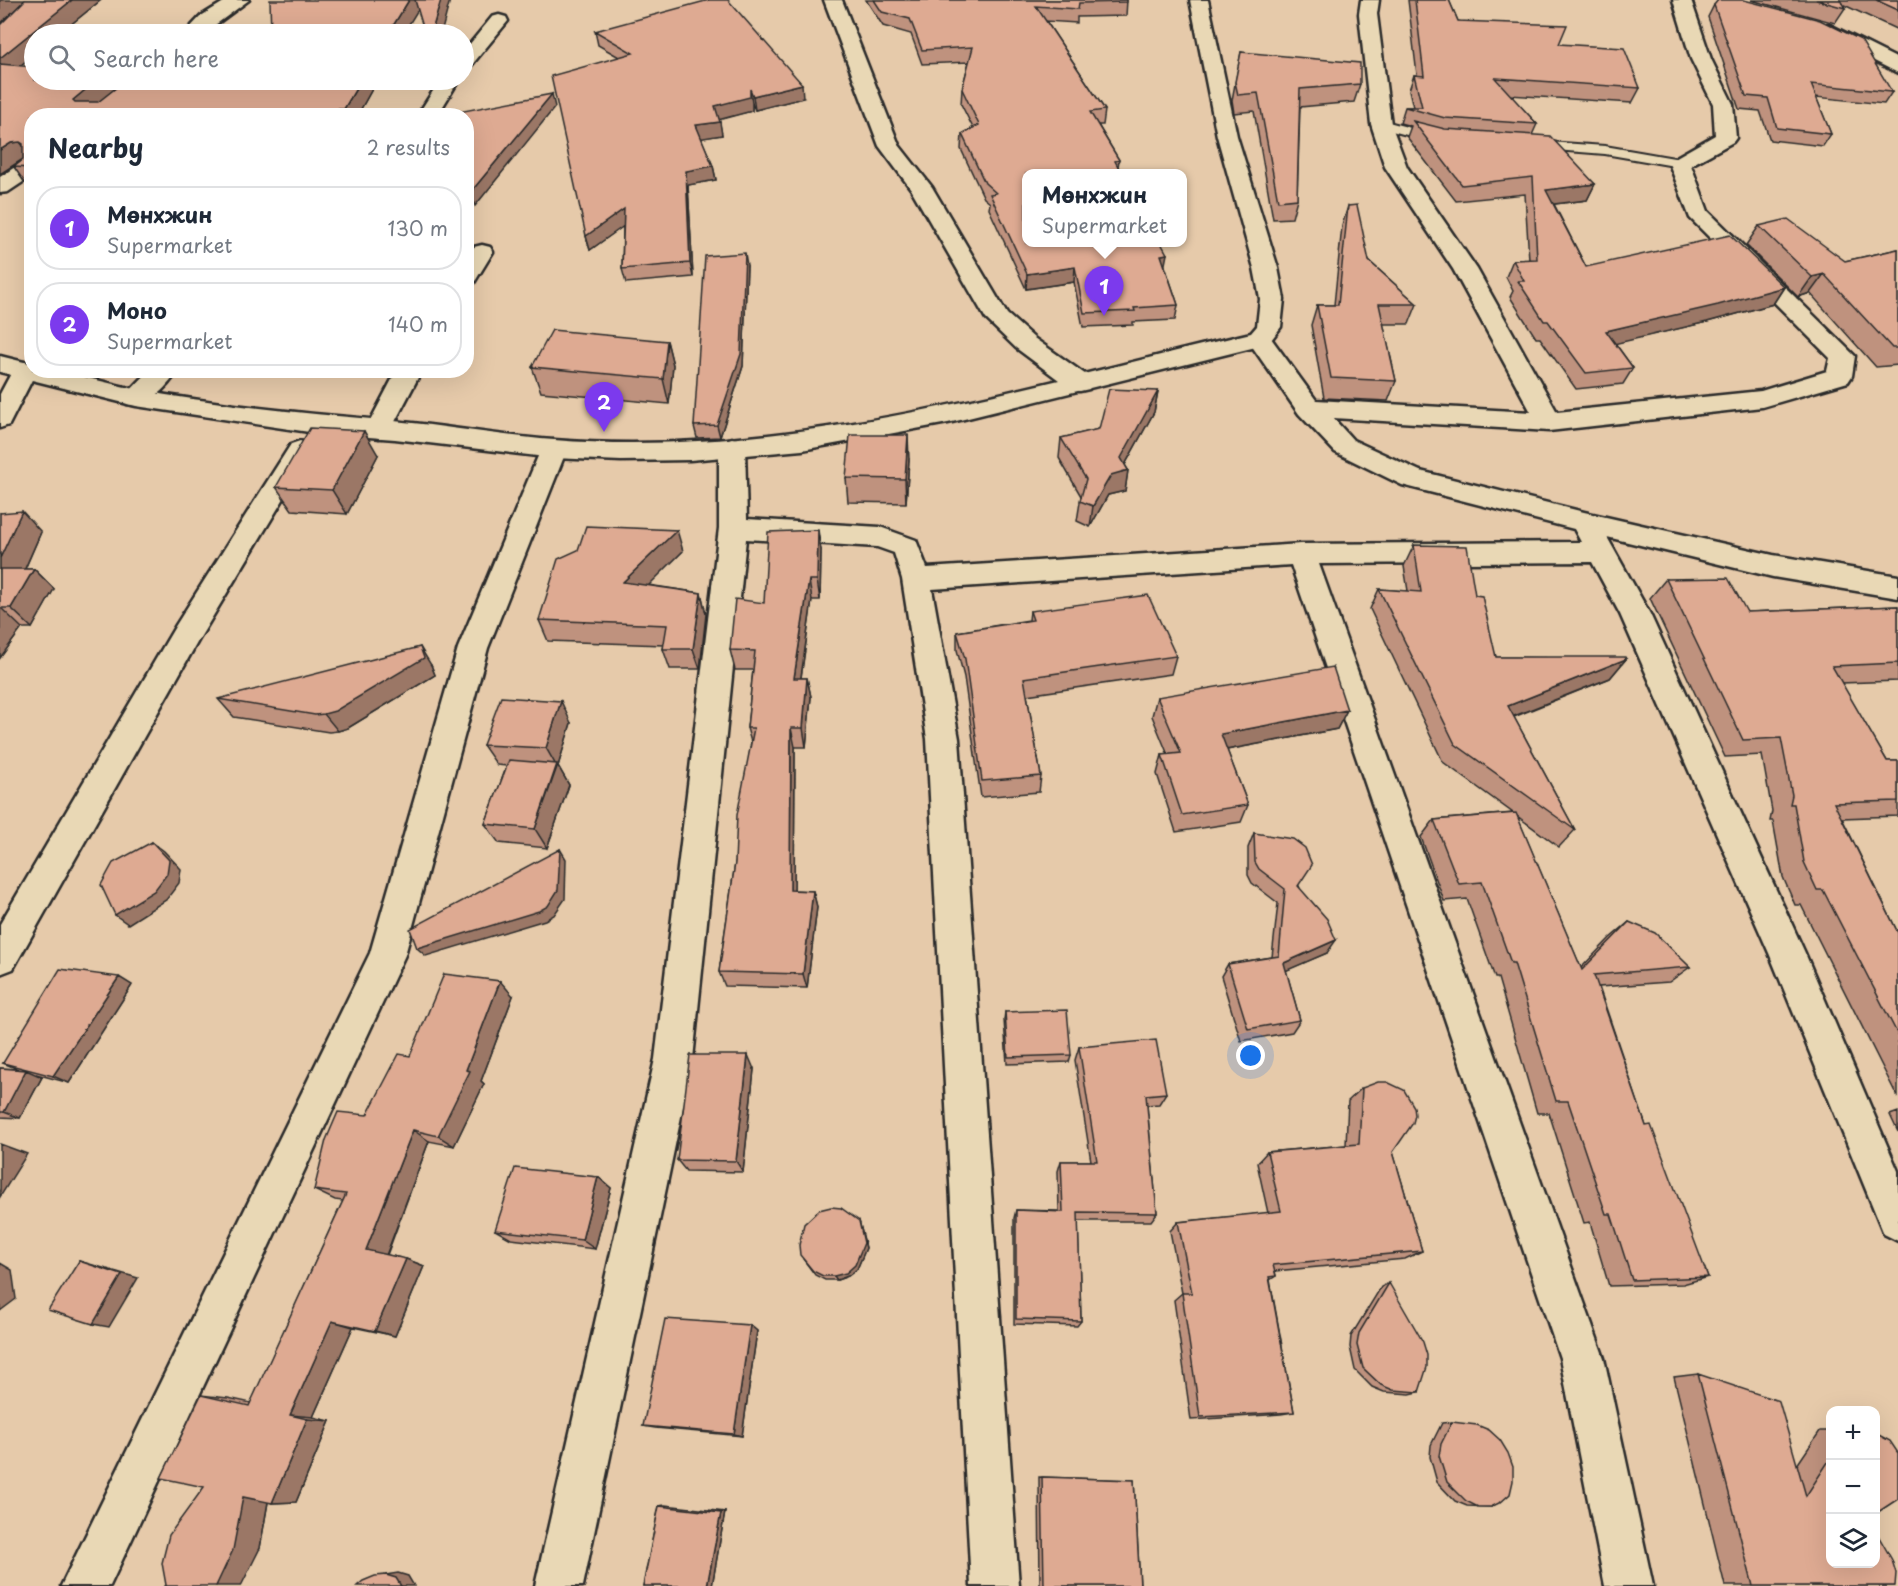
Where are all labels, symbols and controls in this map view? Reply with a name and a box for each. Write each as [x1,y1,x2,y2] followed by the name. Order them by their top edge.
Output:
[24,24,474,90] search box
[45,41,78,74] icon: search
[93,41,219,74] text: Search here
[48,128,143,167] text: Nearby
[367,132,450,162] text: 2 results
[1022,169,1187,247] popup
[1042,177,1147,210] text: Мөнхжин
[107,197,213,230] text: Мөнхжин
[1042,210,1167,240] text: Supermarket
[65,213,74,243] text: 1
[388,213,448,243] text: 130 m
[107,230,233,260] text: Supermarket
[1084,266,1124,316] pin: 1
[107,293,167,326] text: Моно
[62,309,77,339] text: 2
[388,309,448,339] text: 140 m
[107,326,233,356] text: Supermarket
[584,382,624,432] pin: 2
[1236,1041,1265,1070] your location
[1826,1406,1880,1568] map controls
[1826,1406,1880,1460] button: +
[1826,1460,1880,1514] button: −
[1826,1514,1880,1568] button: layers

